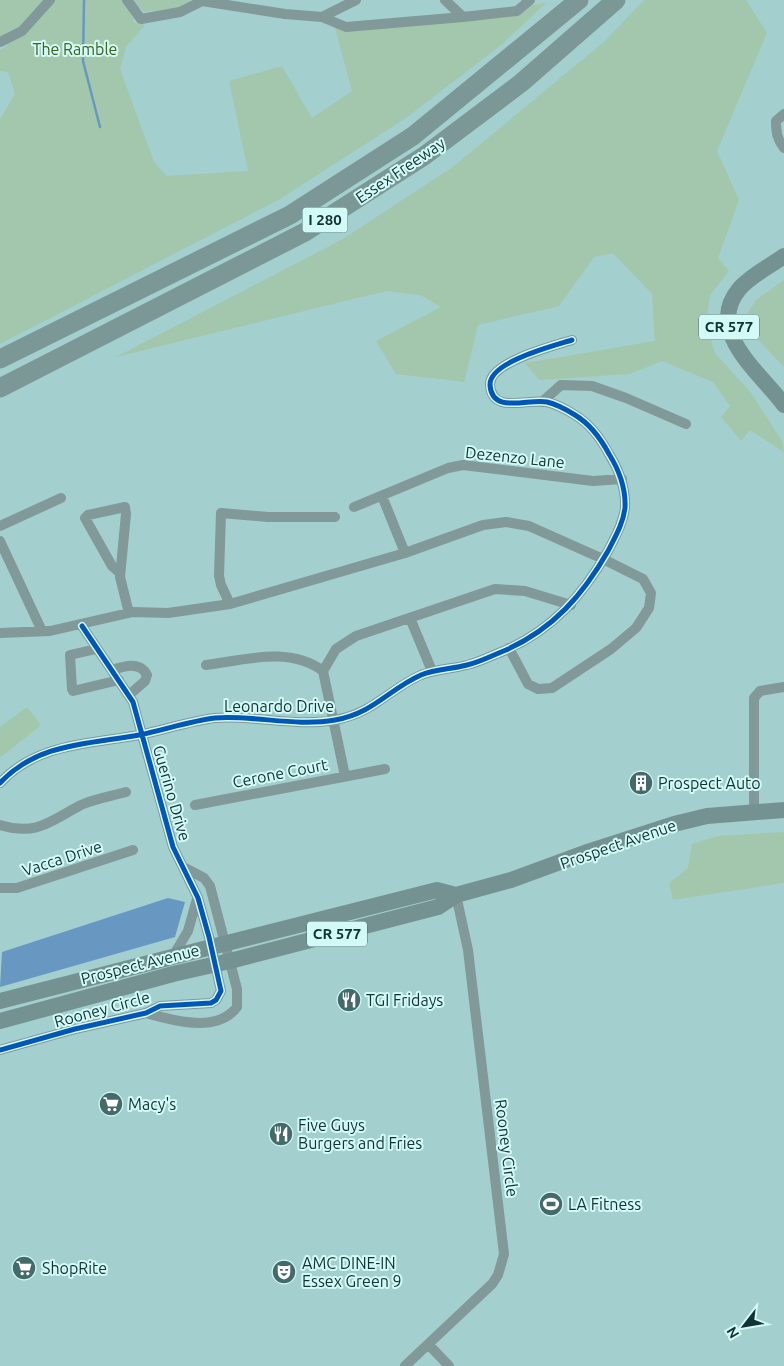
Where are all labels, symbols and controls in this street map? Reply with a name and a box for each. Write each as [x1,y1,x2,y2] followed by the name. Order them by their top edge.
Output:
[33,40,117,58] park label: The Ramble
[352,133,448,206] street label: Essex Freeway
[302,208,348,232] road number: I 280
[699,314,759,340] road number: CR 577
[464,443,566,471] street label: Dezenzo Lane
[224,697,334,715] street label: Leonardo Drive
[150,743,194,843] street label: Guerino Drive
[231,755,330,791] street label: Cerone Court
[628,770,654,796] building icon: Prospect Auto
[658,774,761,792] place label: Prospect Auto
[558,816,678,872] street label: Prospect Avenue
[20,837,104,879] street label: Vacca Drive
[307,922,367,946] road number: CR 577
[79,941,201,987] street label: Prospect Avenue
[336,987,362,1013] restaurant icon: TGI Fridays
[52,988,152,1030] street label: Rooney Circle
[366,991,443,1009] place label: TGI Fridays
[98,1091,124,1117] supermarket icon: Macy's
[128,1095,176,1113] place label: Macy's
[492,1098,522,1198] street label: Rooney Circle
[298,1116,422,1152] place label: Five Guys Burgers and Fries
[268,1121,294,1147] restaurant icon: Five Guys Burgers and Fries
[538,1191,564,1217] sports icon: LA Fitness
[568,1195,641,1213] place label: LA Fitness
[302,1254,402,1290] place label: AMC DINE-IN Essex Green 9
[11,1255,37,1281] supermarket icon: ShopRite
[42,1259,107,1277] place label: ShopRite
[271,1259,297,1285] theatre icon: AMC DINE-IN Essex Green 9
[719,1301,769,1351] north arrow
[723,1324,742,1341] text: N

